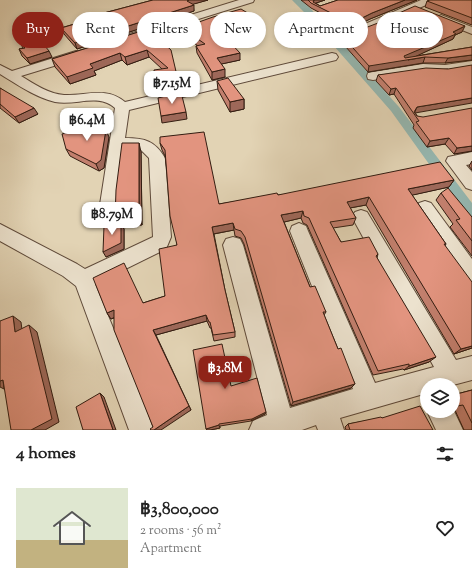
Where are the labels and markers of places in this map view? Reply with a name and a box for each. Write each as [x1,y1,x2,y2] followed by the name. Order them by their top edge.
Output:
[139,71,205,105] pin: ฿7.15M
[59,108,115,142] pin: ฿6.4M
[79,202,145,236] pin: ฿8.79M
[197,356,253,390] pin: ฿3.8M

